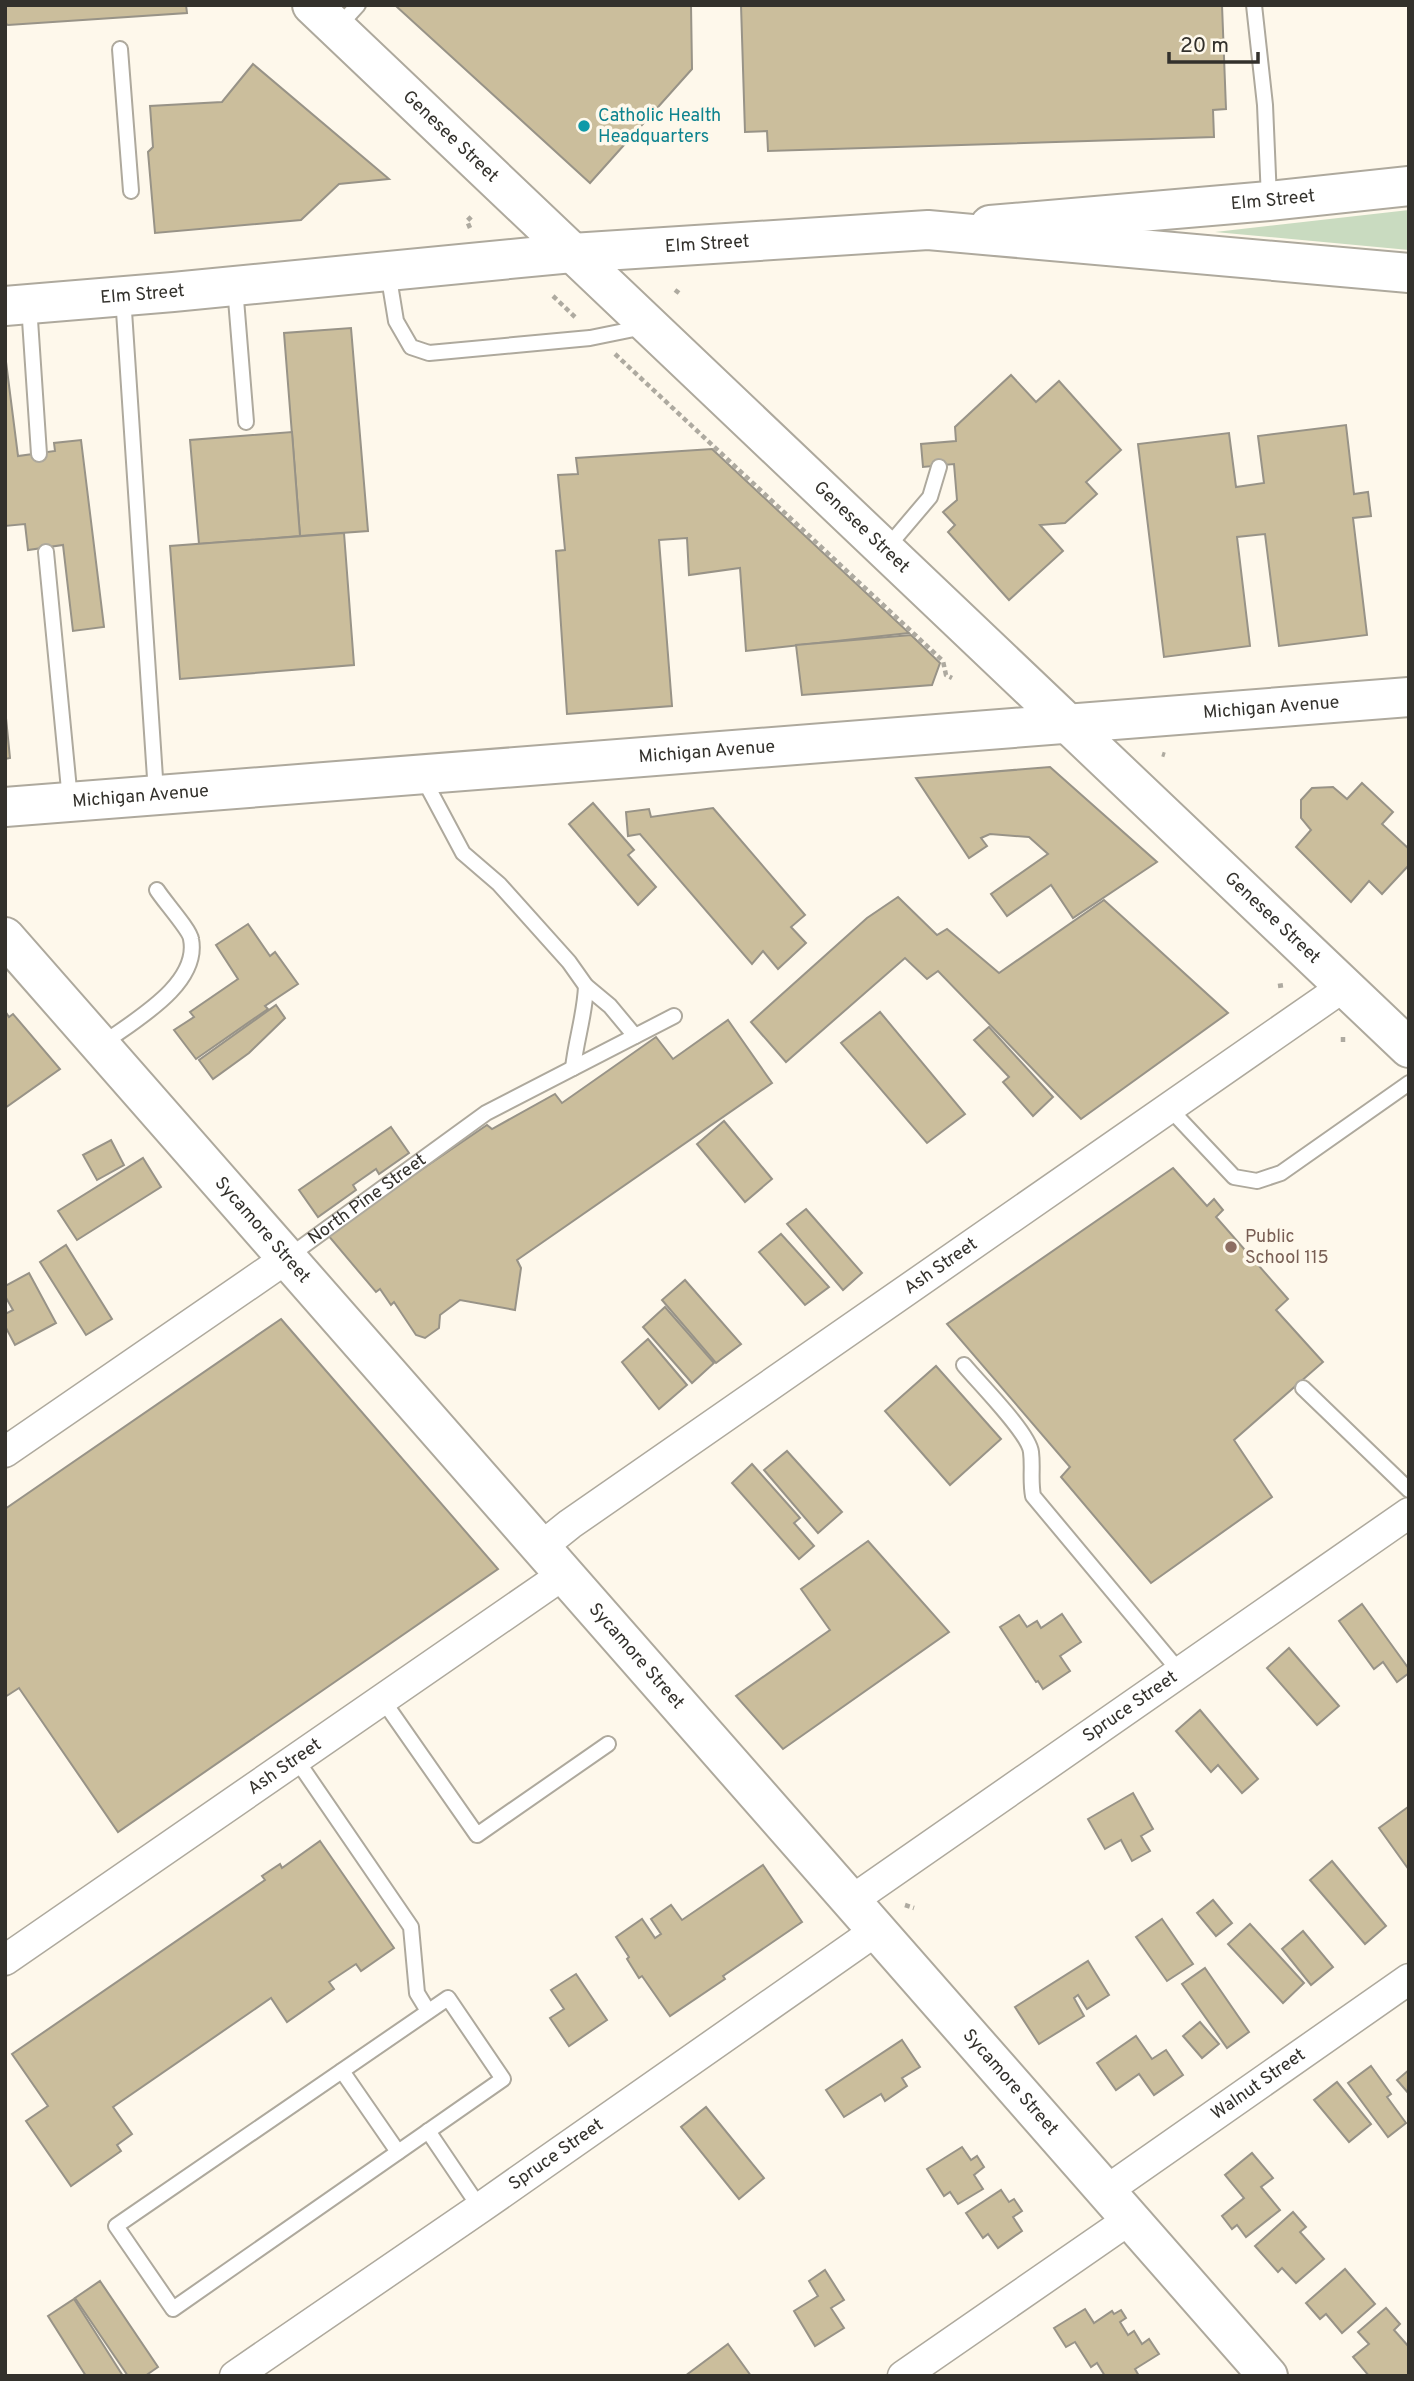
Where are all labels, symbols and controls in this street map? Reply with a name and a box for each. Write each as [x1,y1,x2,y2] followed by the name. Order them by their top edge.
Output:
[1169,21,1258,65] scale bar
[1180,33,1229,60] text: 20 m
[398,86,503,188] street label: Genesee Street
[598,105,721,149] place label: Catholic Health Headquarters
[576,118,592,134] marker: Catholic Health Headquarters
[1230,185,1316,216] street label: Elm Street
[664,230,750,258] street label: Elm Street
[99,279,186,310] street label: Elm Street
[808,476,914,578] street label: Genesee Street
[1202,691,1340,725] street label: Michigan Avenue
[638,735,776,769] street label: Michigan Avenue
[72,780,210,813] street label: Michigan Avenue
[1219,867,1325,969] street label: Genesee Street
[304,1149,431,1250] street label: North Pine Street
[209,1172,315,1288] street label: Sycamore Street
[1245,1226,1329,1270] place label: Public School 115
[900,1233,982,1300] street label: Ash Street
[1223,1239,1239,1255] marker: Public School 115
[583,1598,689,1714] street label: Sycamore Street
[1078,1666,1182,1748] street label: Spruce Street
[243,1733,326,1800] street label: Ash Street
[957,2024,1063,2140] street label: Sycamore Street
[1207,2043,1310,2125] street label: Walnut Street
[504,2114,608,2196] street label: Spruce Street

